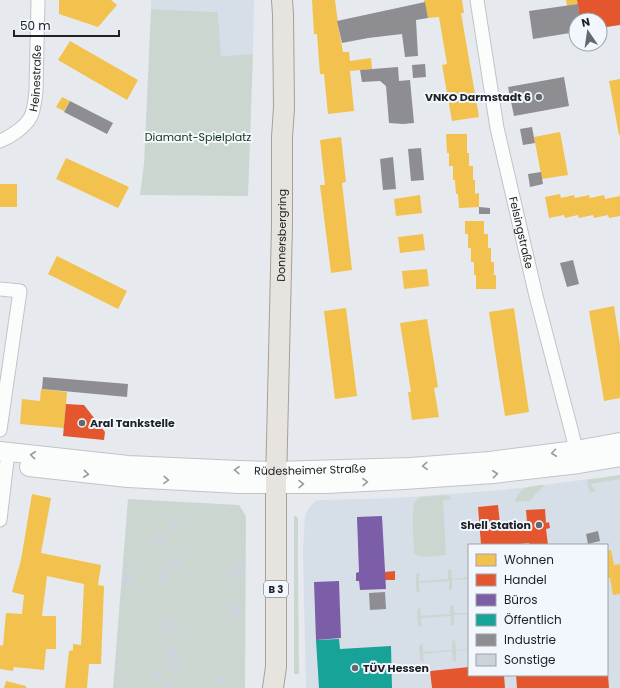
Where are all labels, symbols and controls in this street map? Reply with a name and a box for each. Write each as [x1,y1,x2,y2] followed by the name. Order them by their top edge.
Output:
[14,12,119,38] scale bar
[568,12,608,52] north arrow
[580,14,592,31] text: N
[20,17,51,34] text: 50 m
[25,44,45,113] street label: Heinestraße
[425,89,531,105] place label: VNKO Darmstadt 6
[534,92,544,102] marker: VNKO Darmstadt 6
[145,129,251,145] park label: Diamant-Spielplatz
[273,189,290,282] street label: Donnersbergring
[505,195,537,271] street label: Felsingstraße
[90,415,175,431] place label: Aral Tankstelle
[77,418,87,428] marker: Aral Tankstelle
[551,448,557,457] one-way arrow
[30,451,36,460] one-way arrow
[254,460,366,479] street label: Rüdesheimer Straße
[422,462,428,471] one-way arrow
[234,466,240,474] one-way arrow
[83,469,89,478] one-way arrow
[492,469,498,478] one-way arrow
[163,476,169,485] one-way arrow
[362,478,368,486] one-way arrow
[298,480,304,488] one-way arrow
[460,517,531,533] place label: Shell Station
[534,520,544,530] marker: Shell Station
[468,544,608,676] legend
[504,551,554,568] text: Wohnen
[504,571,547,588] text: Handel
[264,581,288,597] road number: B 3
[504,591,537,608] text: Büros
[504,611,562,628] text: Öffentlich
[504,631,556,648] text: Industrie
[504,651,556,668] text: Sonstige
[363,660,429,676] place label: TÜV Hessen
[350,663,360,673] marker: TÜV Hessen

